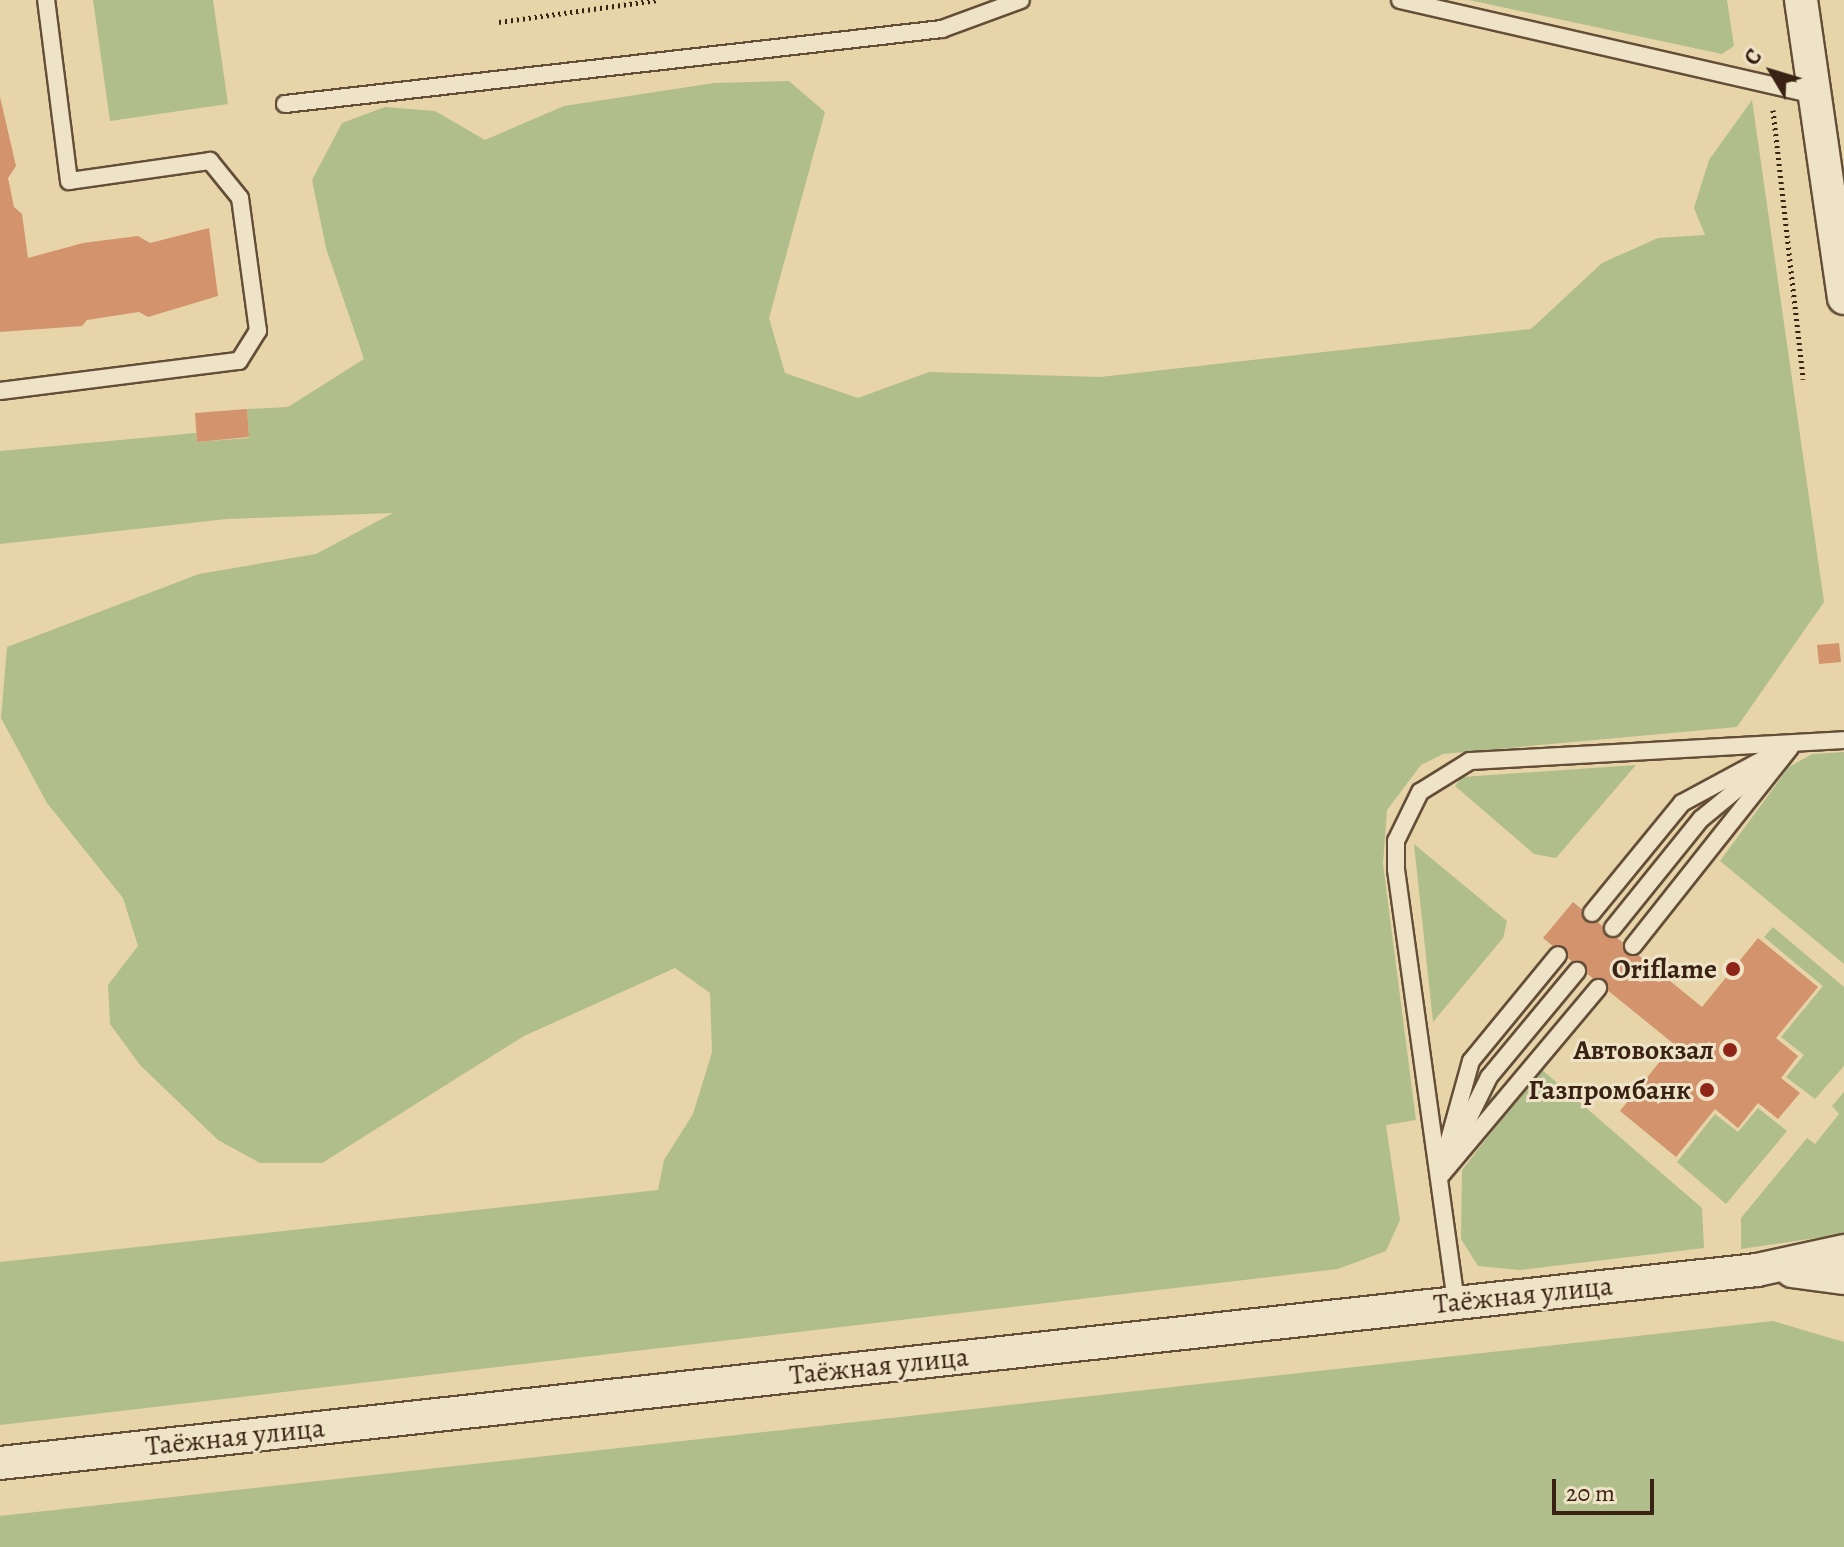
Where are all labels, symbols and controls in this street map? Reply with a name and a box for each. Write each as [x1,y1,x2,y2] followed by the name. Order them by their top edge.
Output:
[1732,32,1812,112] north arrow
[1737,43,1769,72] text: С
[1612,952,1717,986] place label: Oriflame
[1724,960,1742,978] marker: Oriflame
[1573,1033,1714,1067] place label: Автовокзал
[1721,1041,1739,1059] marker: Автовокзал
[1528,1073,1691,1107] place label: Газпромбанк
[1698,1081,1716,1099] marker: Газпромбанк
[1432,1269,1614,1321] street label: Таёжная улица
[788,1340,970,1392] street label: Таёжная улица
[144,1411,326,1463] street label: Таёжная улица
[1556,1463,1658,1513] scale bar
[1566,1477,1615,1509] text: 20 m

